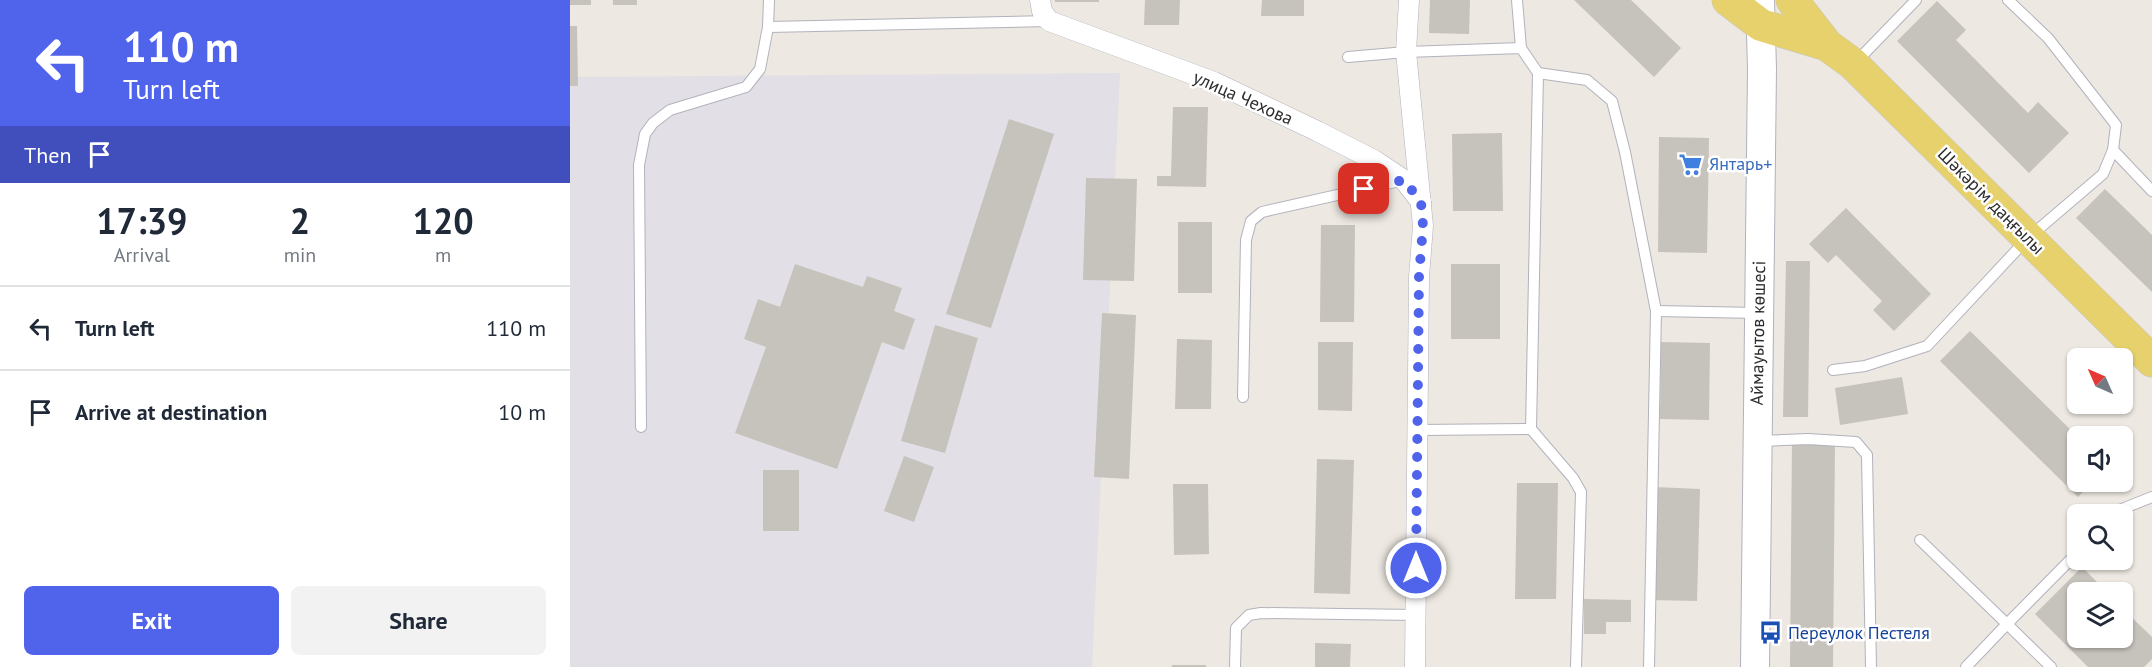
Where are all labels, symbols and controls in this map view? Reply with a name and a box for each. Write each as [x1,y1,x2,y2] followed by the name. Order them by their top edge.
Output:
[123,19,239,74] text: 110 m
[24,24,102,102] icon: left
[1190,65,1297,130] street label: улица Чехова
[123,72,220,106] text: Turn left
[83,138,116,171] icon: arrive
[24,141,71,169] text: Then
[1933,142,2050,259] street label: Шәкәрім даңғылы
[1678,151,1704,177] supermarket icon: Янтарь+
[1709,152,1772,175] place label: Янтарь+
[1338,163,1389,214] pin
[1347,172,1380,205] icon: arrive
[96,197,188,244] text: 17:39
[290,197,310,244] text: 2
[413,197,474,244] text: 120
[114,242,170,268] text: Arrival
[284,242,316,268] text: min
[435,242,451,268] text: m
[1745,260,1770,406] street label: Аймауытов көшесі
[24,312,57,345] icon: left
[75,314,155,342] text: Turn left
[486,314,546,342] text: 110 m
[2067,348,2133,414] north arrow
[2067,348,2133,648] map controls
[24,396,57,429] icon: arrive
[75,398,267,426] text: Arrive at destination
[498,398,546,426] text: 10 m
[2067,426,2133,492] button: sound
[2067,504,2133,570] button: search
[1384,536,1448,600] position arrow
[2067,582,2133,648] button: layers
[24,586,279,655] button: Exit
[291,586,546,655] button: Share
[1757,620,1783,646] bus stop icon: Переулок Пестеля
[1788,621,1930,644] place label: Переулок Пестеля

